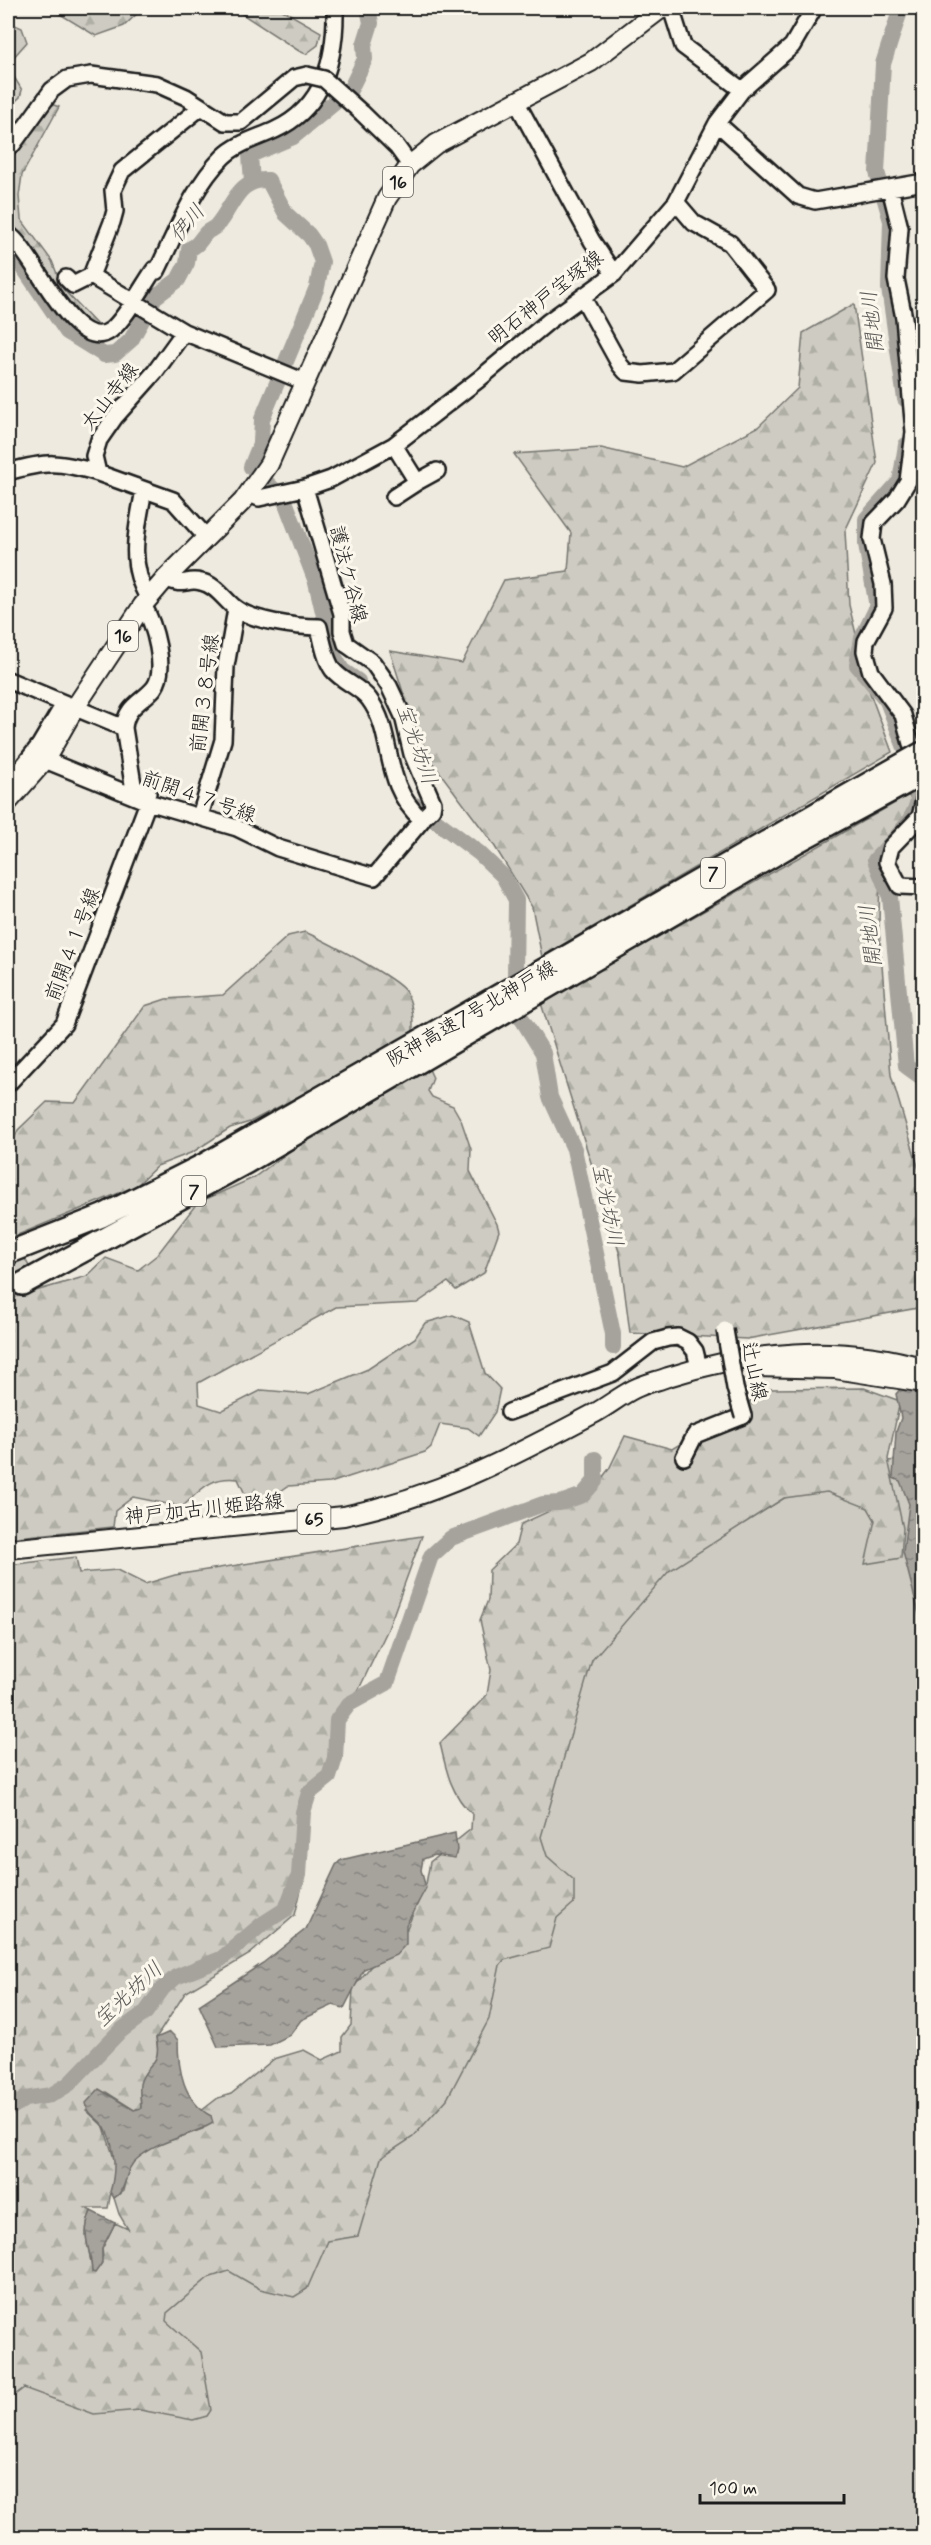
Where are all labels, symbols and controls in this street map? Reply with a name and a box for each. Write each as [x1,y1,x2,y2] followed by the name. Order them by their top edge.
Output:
[383,167,413,197] road number: 16
[164,199,212,249] water label: 伊川
[482,244,609,352] street label: 明石神戸宝塚線
[855,289,891,355] water label: 開地川
[75,357,145,437] street label: 太山寺線
[322,523,373,626] street label: 護法ケ谷線
[108,621,138,651] road number: 16
[185,632,226,754] street label: 前開３８号線
[389,700,443,789] water label: 宝光坊川
[137,765,260,830] street label: 前開４７号線
[701,858,725,888] road number: 7
[39,884,108,1005] street label: 前開４１号線
[853,903,889,969] water label: 開地川
[382,955,562,1074] street label: 阪神高速7号北神戸線
[585,1161,629,1249] water label: 宝光坊川
[182,1176,206,1206] road number: 7
[734,1339,773,1403] street label: 辻山線
[123,1488,285,1531] street label: 神戸加古川姫路線
[298,1504,330,1534] road number: 65
[88,1956,169,2034] water label: 宝光坊川
[700,2467,844,2505] scale bar
[709,2477,757,2501] text: 100 m

